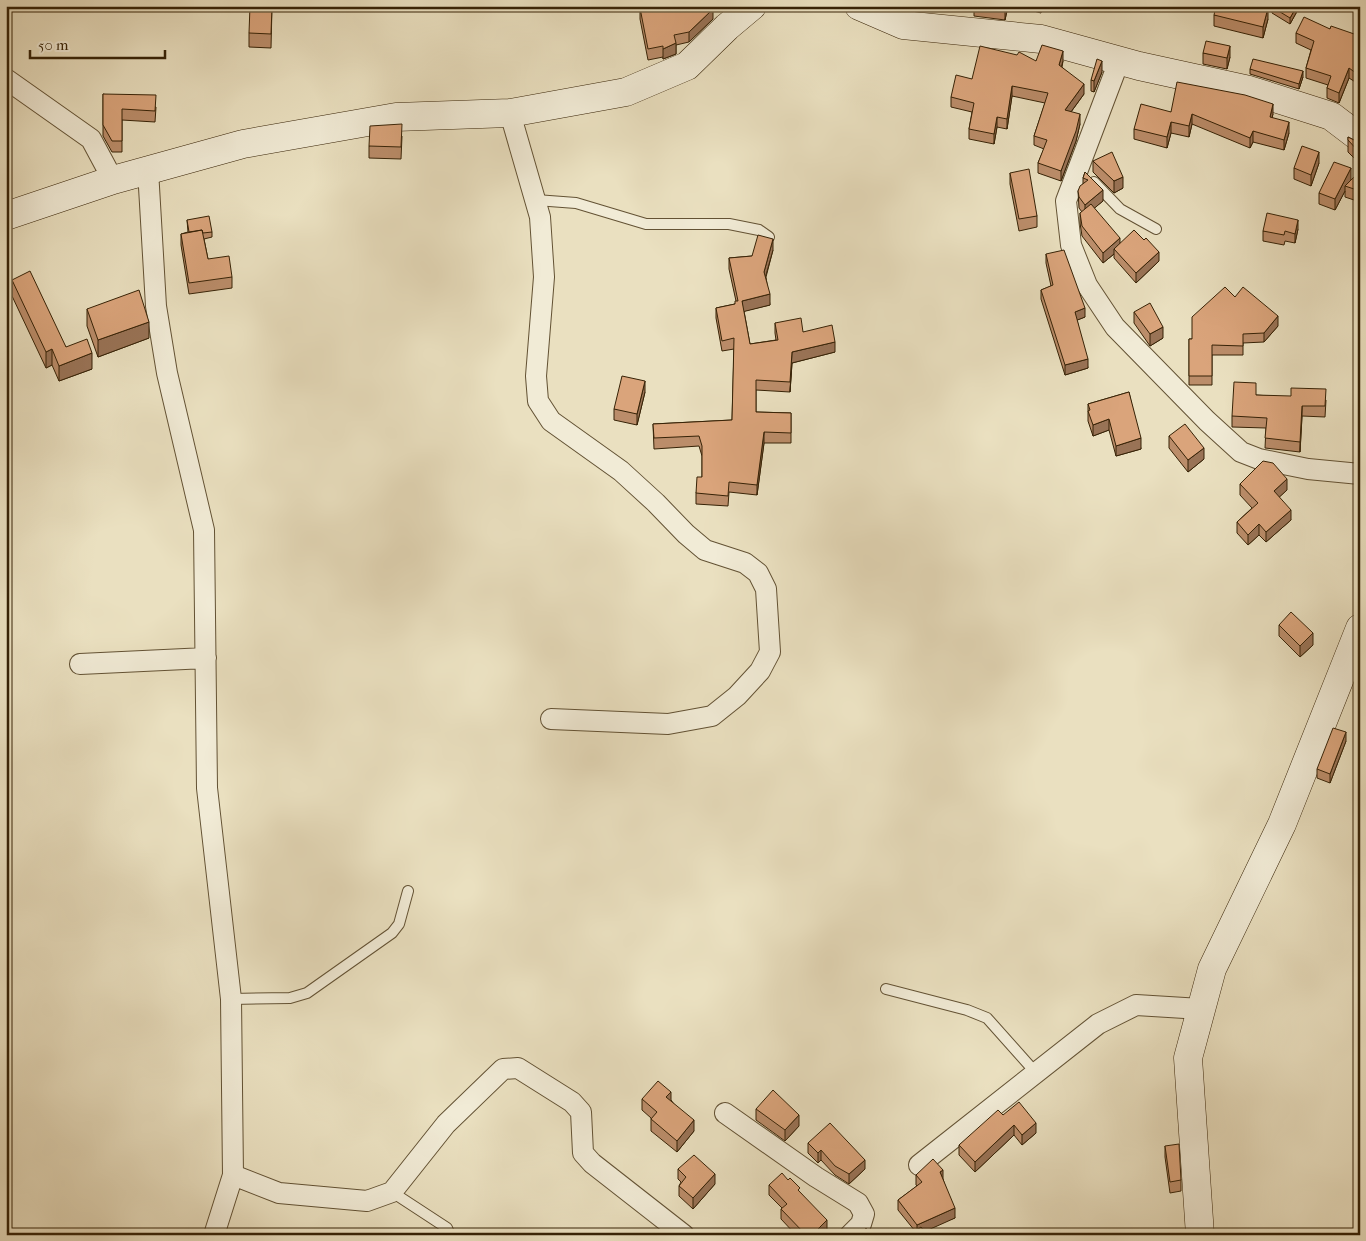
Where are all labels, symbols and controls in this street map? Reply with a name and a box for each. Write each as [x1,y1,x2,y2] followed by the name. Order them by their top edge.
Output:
[30,28,165,60] scale bar
[38,36,69,54] text: 50 m

